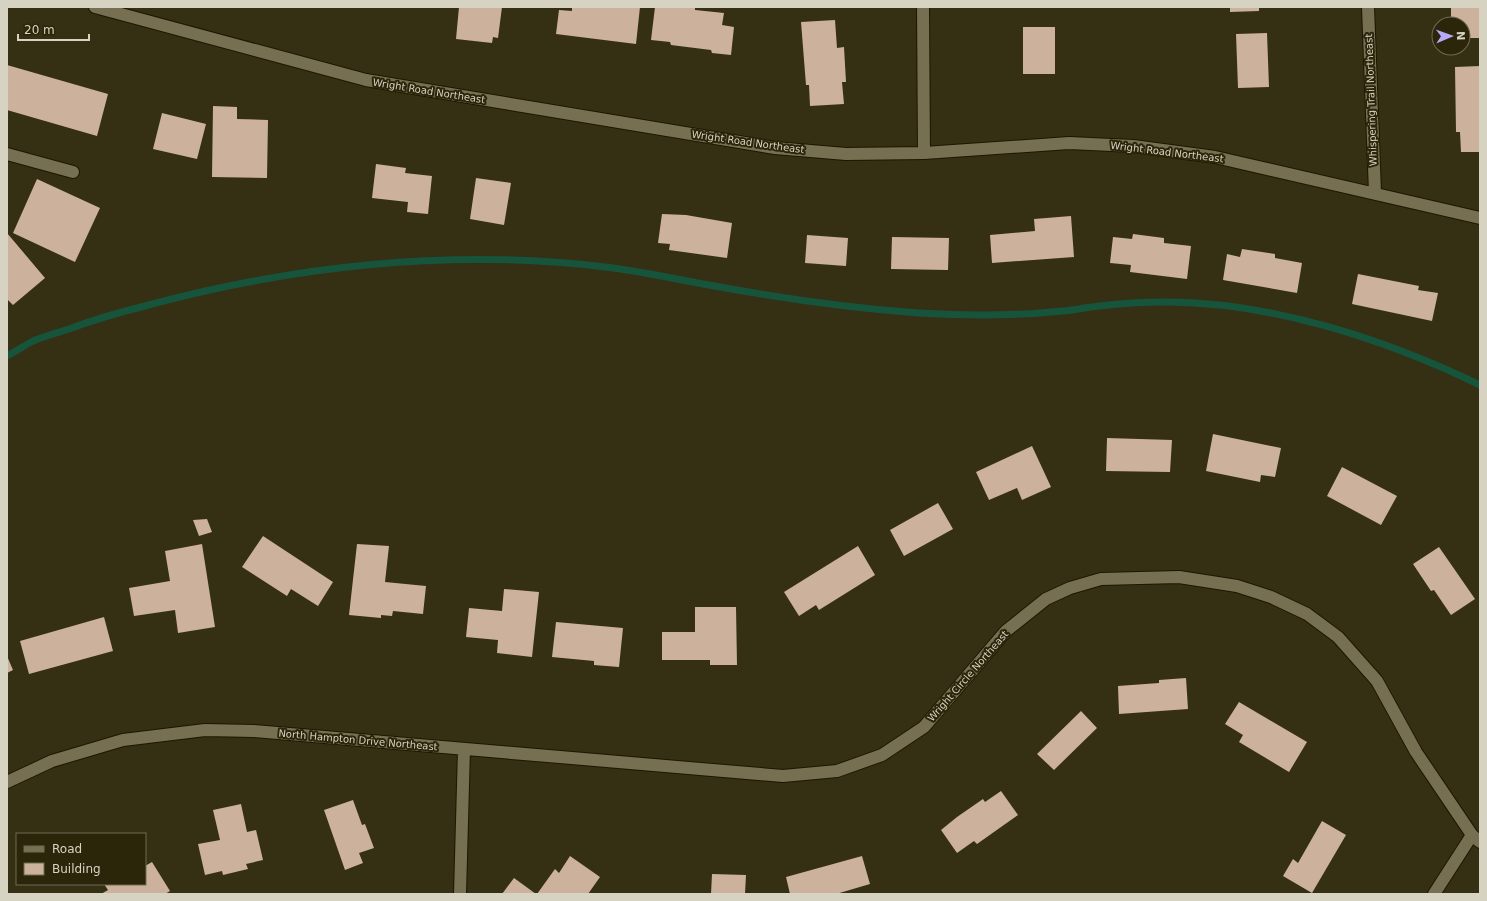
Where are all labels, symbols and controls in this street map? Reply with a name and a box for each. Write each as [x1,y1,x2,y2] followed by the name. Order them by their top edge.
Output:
[18,16,89,42] scale bar
[1431,16,1471,56] north arrow
[24,23,55,37] text: 20 m
[1454,31,1467,41] text: N
[1363,34,1379,166] street label: Whispering Trail Northeast
[372,77,486,105] street label: Wright Road Northeast
[691,129,805,155] street label: Wright Road Northeast
[1110,140,1224,164] street label: Wright Road Northeast
[926,628,1010,724] street label: Wright Circle Northeast
[278,728,438,752] street label: North Hampton Drive Northeast
[16,833,146,885] legend
[52,842,82,856] text: Road
[52,862,101,876] text: Building

